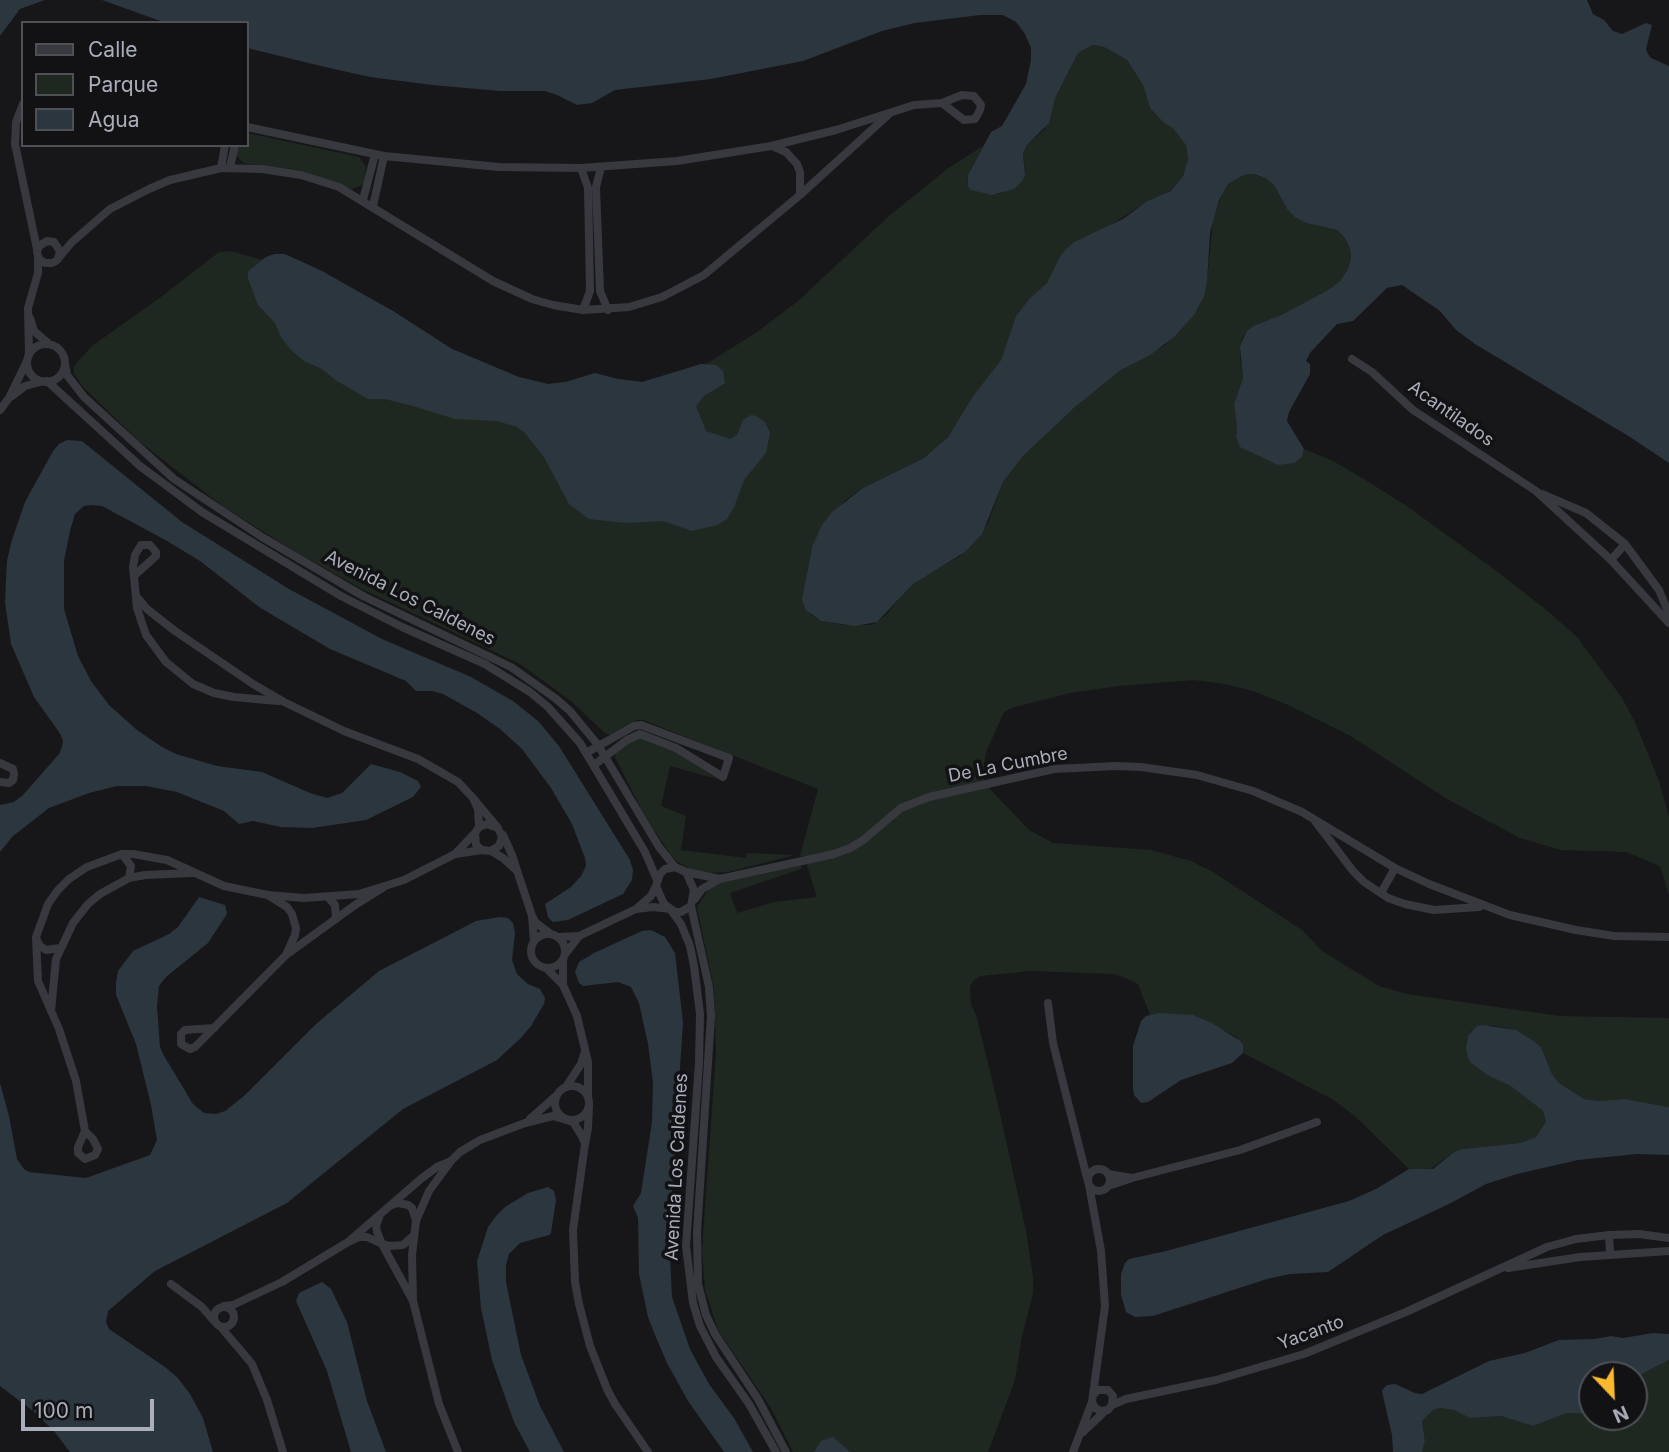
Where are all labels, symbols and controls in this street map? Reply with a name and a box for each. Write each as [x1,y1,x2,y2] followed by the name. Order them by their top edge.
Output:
[21,21,248,147] legend
[88,37,138,62] text: Calle
[88,72,158,97] text: Parque
[88,107,140,132] text: Agua
[1404,377,1498,451] street label: Acantilados
[321,546,499,650] street label: Avenida Los Caldenes
[946,743,1070,787] street label: De La Cumbre
[661,1073,693,1261] street label: Avenida Los Caldenes
[1275,1311,1347,1355] street label: Yacanto
[1578,1361,1648,1431] north arrow
[24,1386,158,1430] scale bar
[34,1398,93,1423] text: 100 m
[1609,1401,1632,1427] text: N

